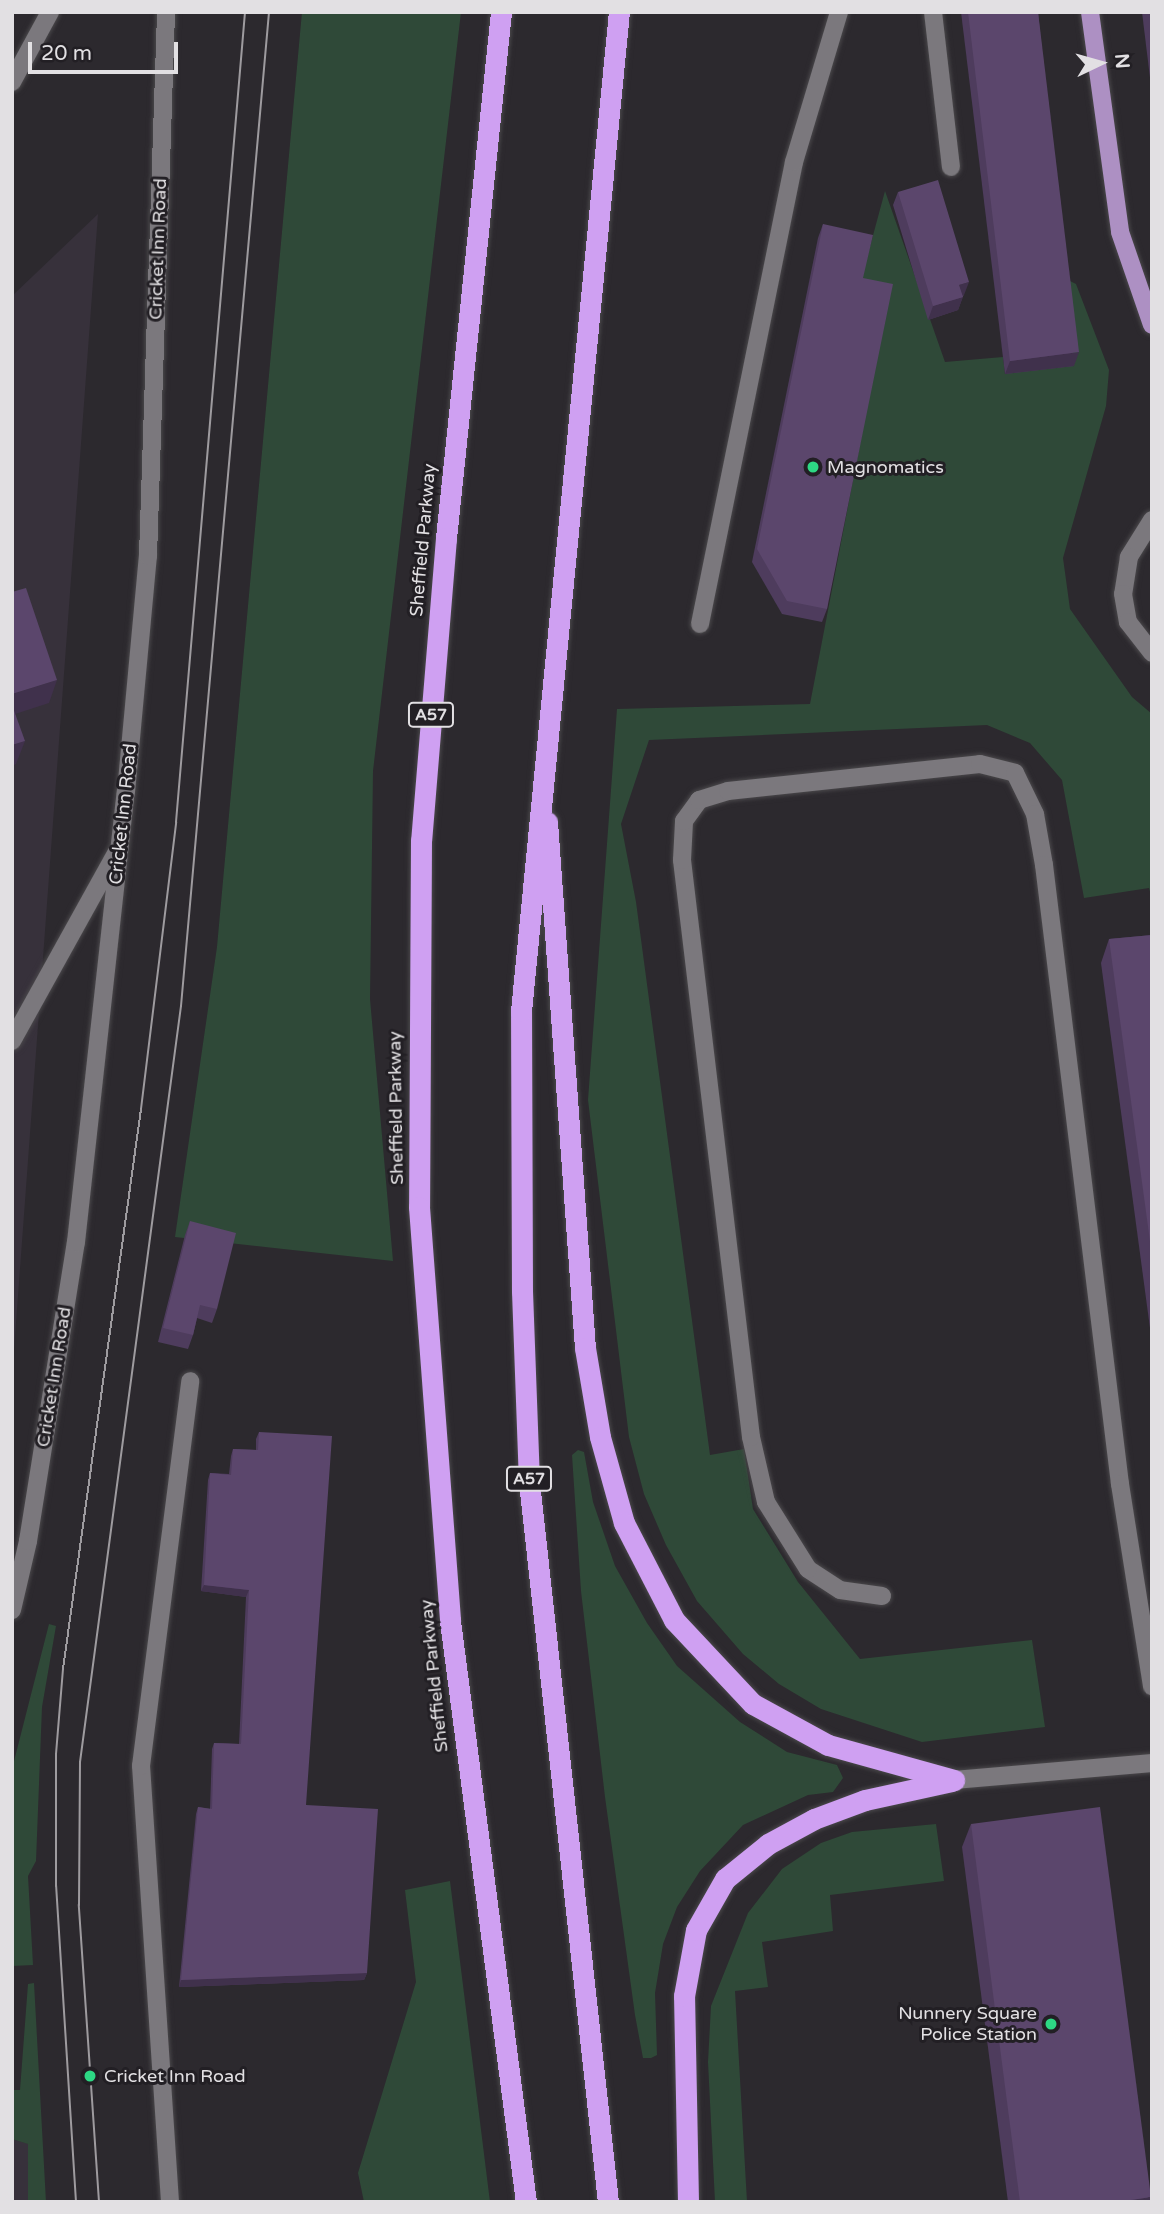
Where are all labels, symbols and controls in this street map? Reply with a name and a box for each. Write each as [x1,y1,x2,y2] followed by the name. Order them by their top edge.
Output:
[32,28,182,72] scale bar
[1066,28,1136,98] north arrow
[41,41,92,66] text: 20 m
[1110,53,1134,70] text: N
[145,178,171,320] street label: Cricket Inn Road
[827,456,944,478] place label: Magnomatics
[805,459,821,475] marker: Magnomatics
[406,463,440,617] street label: Sheffield Parkway
[406,702,456,728] road number: A57
[105,742,141,886] street label: Cricket Inn Road
[384,1031,408,1185] street label: Sheffield Parkway
[32,1305,76,1449] street label: Cricket Inn Road
[504,1466,554,1492] road number: A57
[415,1599,453,1753] street label: Sheffield Parkway
[898,2003,1037,2046] place label: Nunnery Square Police Station
[1043,2016,1059,2032] marker: Nunnery Square Police Station
[104,2065,246,2087] place label: Cricket Inn Road
[82,2068,98,2084] marker: Cricket Inn Road

